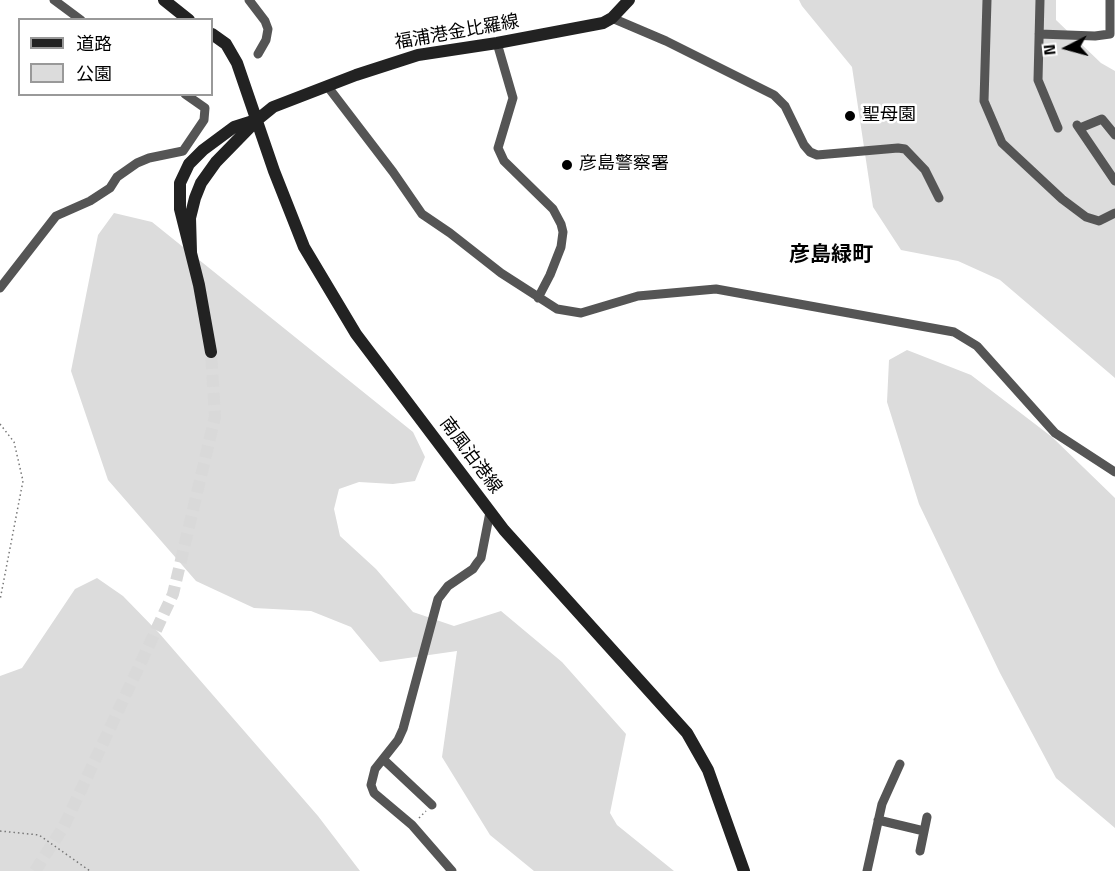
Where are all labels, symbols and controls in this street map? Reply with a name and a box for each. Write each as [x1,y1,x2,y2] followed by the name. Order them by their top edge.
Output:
[393,11,521,55] street label: 福浦港金比羅線
[18,18,213,96] legend
[1037,18,1097,78] north arrow
[76,30,112,57] text: 道路
[1037,43,1062,57] text: N
[76,60,112,87] text: 公園
[862,105,916,127] place label: 聖母園
[843,109,857,123] marker: 聖母園
[579,154,669,176] place label: 彦島警察署
[560,158,574,172] marker: 彦島警察署
[789,243,873,269] district label: 彦島緑町
[434,414,506,498] street label: 南風泊港線

